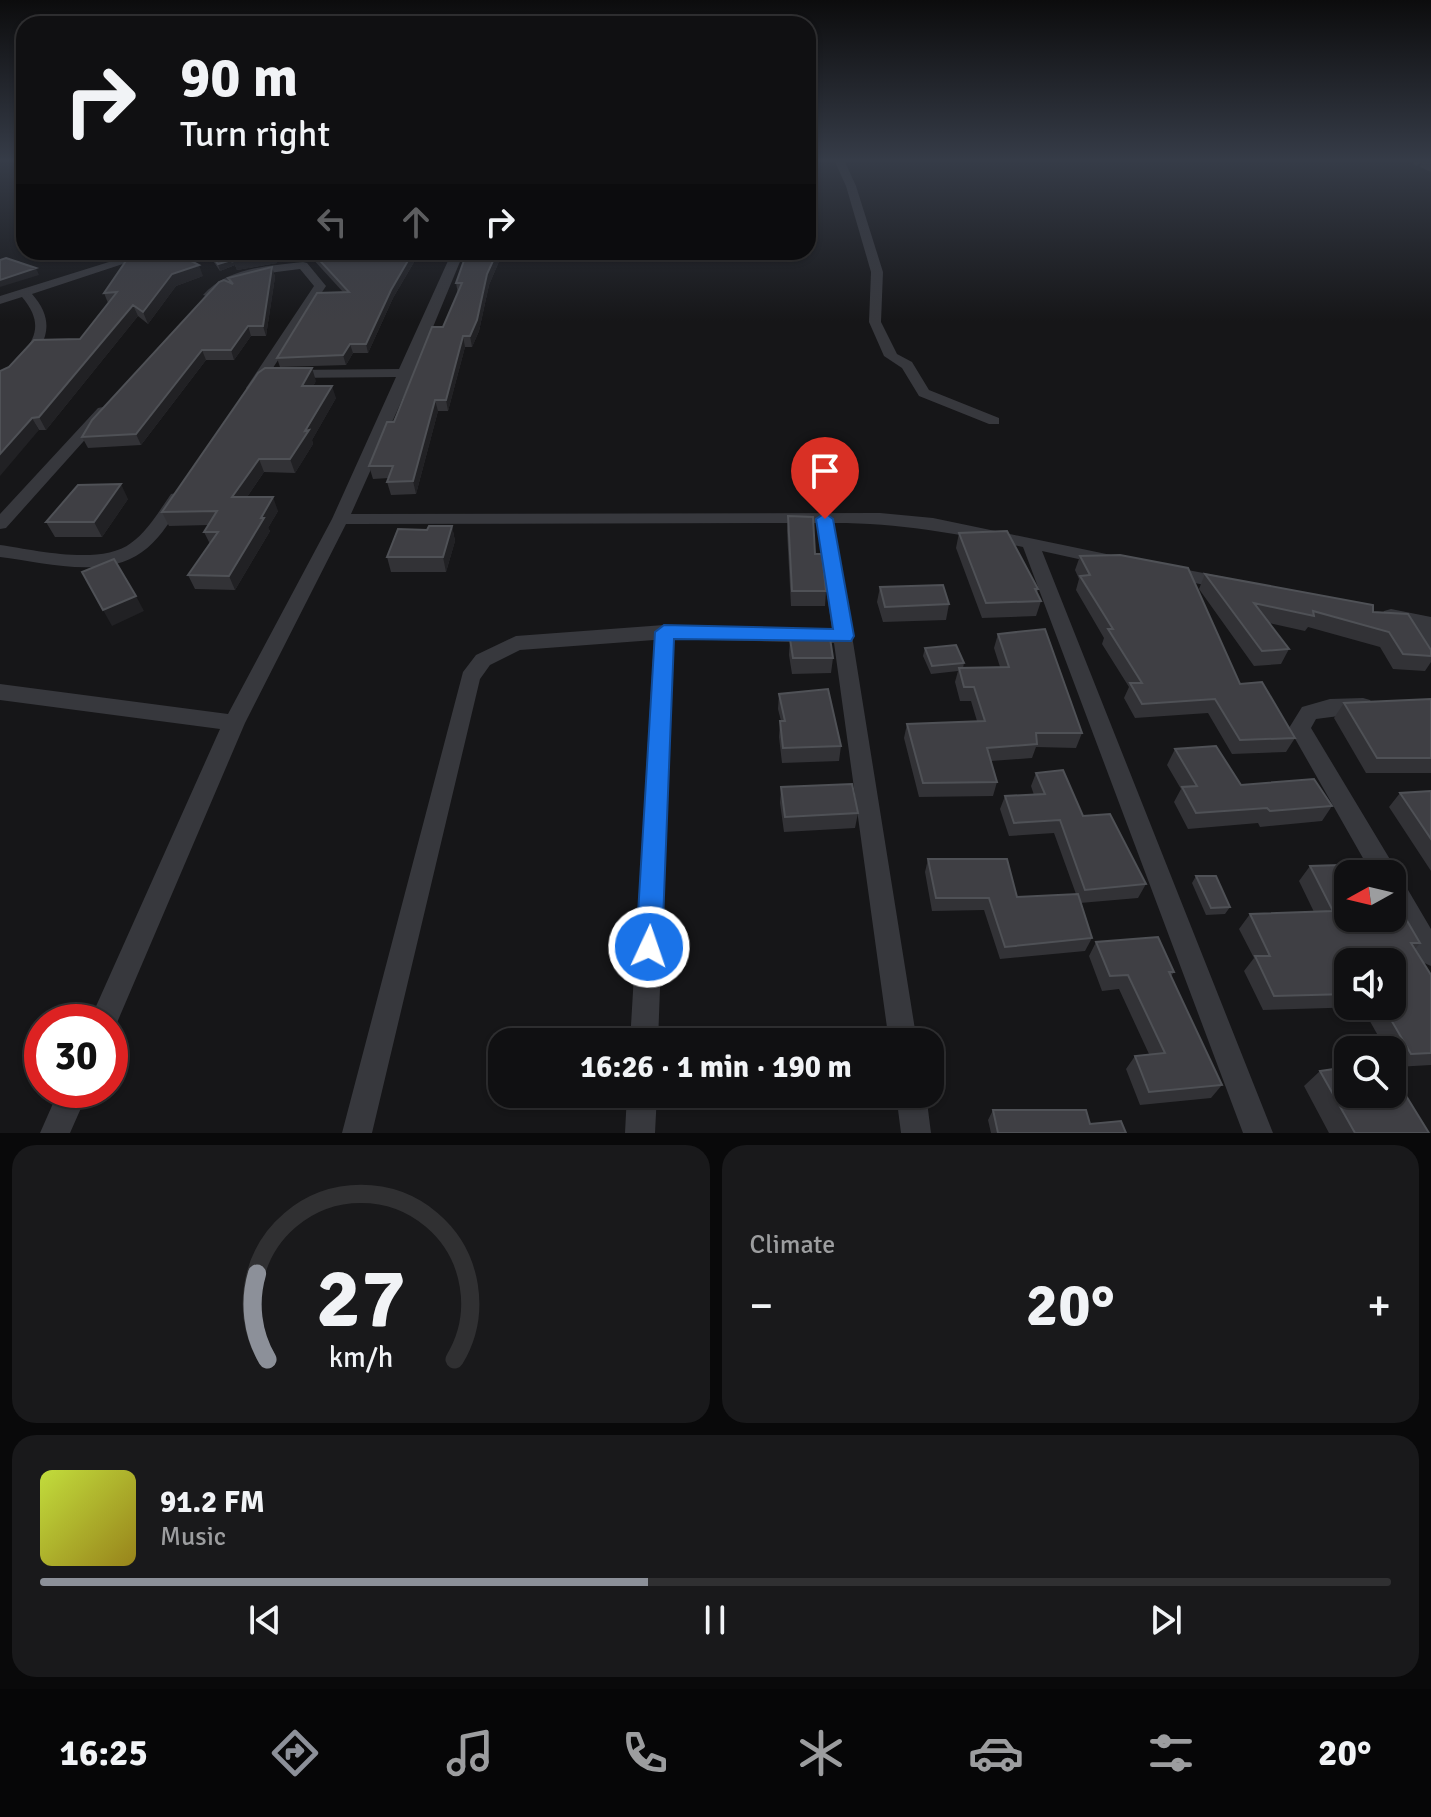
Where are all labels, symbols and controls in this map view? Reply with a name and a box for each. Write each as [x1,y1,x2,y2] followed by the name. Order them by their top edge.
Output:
[180,43,298,112] text: 90 m
[48,48,152,152] icon: right
[180,112,330,157] text: Turn right
[310,200,354,244] icon: left
[394,200,438,244] icon: ahead
[478,200,522,244] icon: right
[791,437,859,519] pin
[803,449,847,493] icon: arrive
[1334,860,1406,932] north arrow
[1334,860,1406,1108] map controls
[607,905,691,989] position arrow
[1334,948,1406,1020] button: sound
[24,1004,128,1108] speed limit sign: 30
[1334,1036,1406,1108] button: search
[580,1049,852,1086] text: 16:26 · 1 min · 190 m
[750,1229,835,1261] text: Climate
[316,1248,406,1350] text: 27
[1026,1269,1115,1343] text: 20°
[750,1279,773,1333] text: −
[1367,1279,1391,1333] text: +
[328,1340,393,1375] text: km/h
[160,1484,265,1521] text: 91.2 FM
[160,1521,226,1553] text: Music
[243,1598,287,1642] icon: previous
[693,1598,737,1642] icon: pause
[1144,1598,1188,1642] icon: next
[267,1725,323,1781] icon: directions
[442,1725,498,1781] icon: music
[617,1725,673,1781] icon: phone
[793,1725,849,1781] icon: climate
[968,1725,1024,1781] icon: car
[1143,1725,1199,1781] icon: filters
[60,1731,148,1776] text: 16:25
[1318,1731,1371,1776] text: 20°

